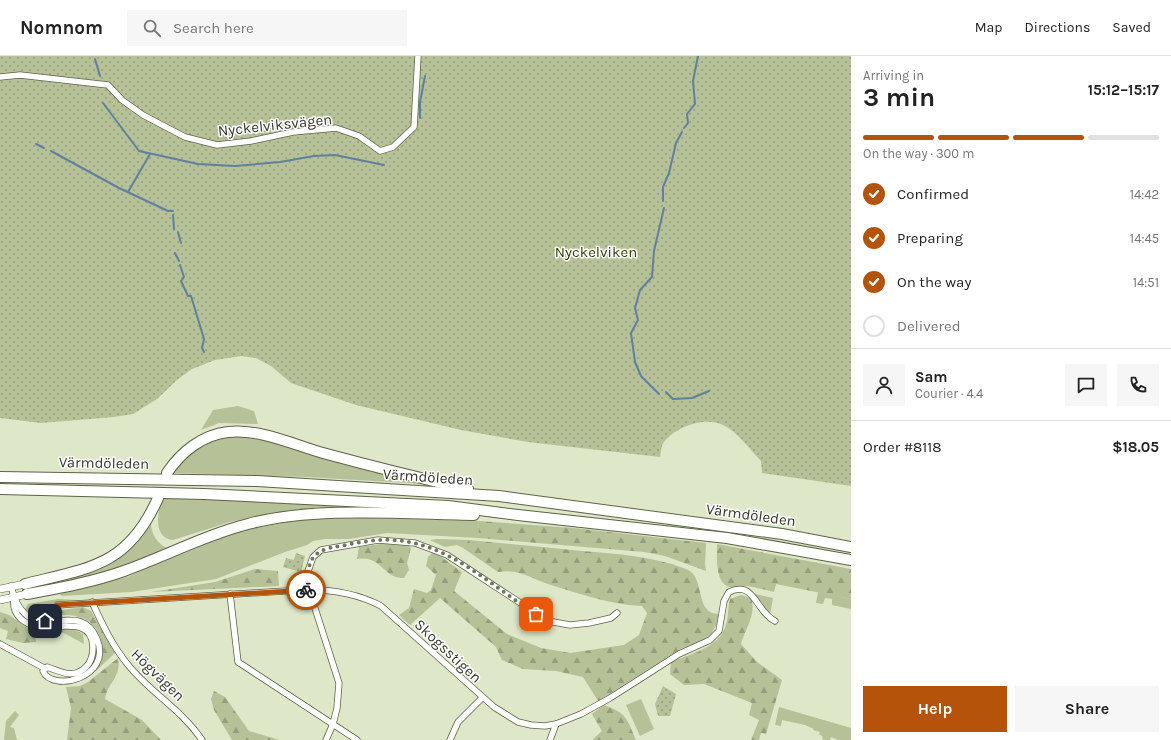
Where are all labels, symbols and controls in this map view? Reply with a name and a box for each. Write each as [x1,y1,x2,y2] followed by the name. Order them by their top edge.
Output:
[127,10,407,46] search box
[20,17,103,39] text: Nomnom
[141,17,163,39] icon: search
[173,19,254,37] text: Search here
[975,19,1003,36] text: Map
[1025,19,1090,36] text: Directions
[1112,19,1151,36] text: Saved
[863,68,924,83] text: Arriving in
[1088,81,1159,99] text: 15:12–15:17
[863,82,935,113] text: 3 min
[217,110,333,140] street label: Nyckelviksvägen
[863,146,974,161] text: On the way · 300 m
[863,183,885,205] icon: check
[897,185,969,203] text: Confirmed
[1130,187,1159,202] text: 14:42
[863,227,885,249] icon: check
[897,229,963,247] text: Preparing
[1130,231,1159,246] text: 14:45
[555,243,637,261] park label: Nyckelviken
[863,271,885,293] icon: check
[897,273,971,291] text: On the way
[1133,275,1159,290] text: 14:51
[897,317,961,335] text: Delivered
[863,364,905,406] button: person
[1065,364,1107,406] button: chat
[1117,364,1159,406] button: phone
[915,368,948,386] text: Sam
[915,386,983,401] text: Courier · 4.4
[863,438,941,456] text: Order #8118
[1112,438,1159,456] text: $18.05
[59,453,149,473] street label: Värmdöleden
[382,465,474,489] street label: Värmdöleden
[705,500,797,530] street label: Värmdöleden
[286,570,326,610] courier
[295,579,317,601] icon: bike
[519,597,553,631] pin
[525,603,547,625] icon: bag
[28,604,62,638] pin
[34,610,56,632] icon: home
[411,615,485,687] street label: Skogsstigen
[127,645,189,705] street label: Högvägen
[863,686,1007,732] button: Help
[1015,686,1159,732] button: Share

